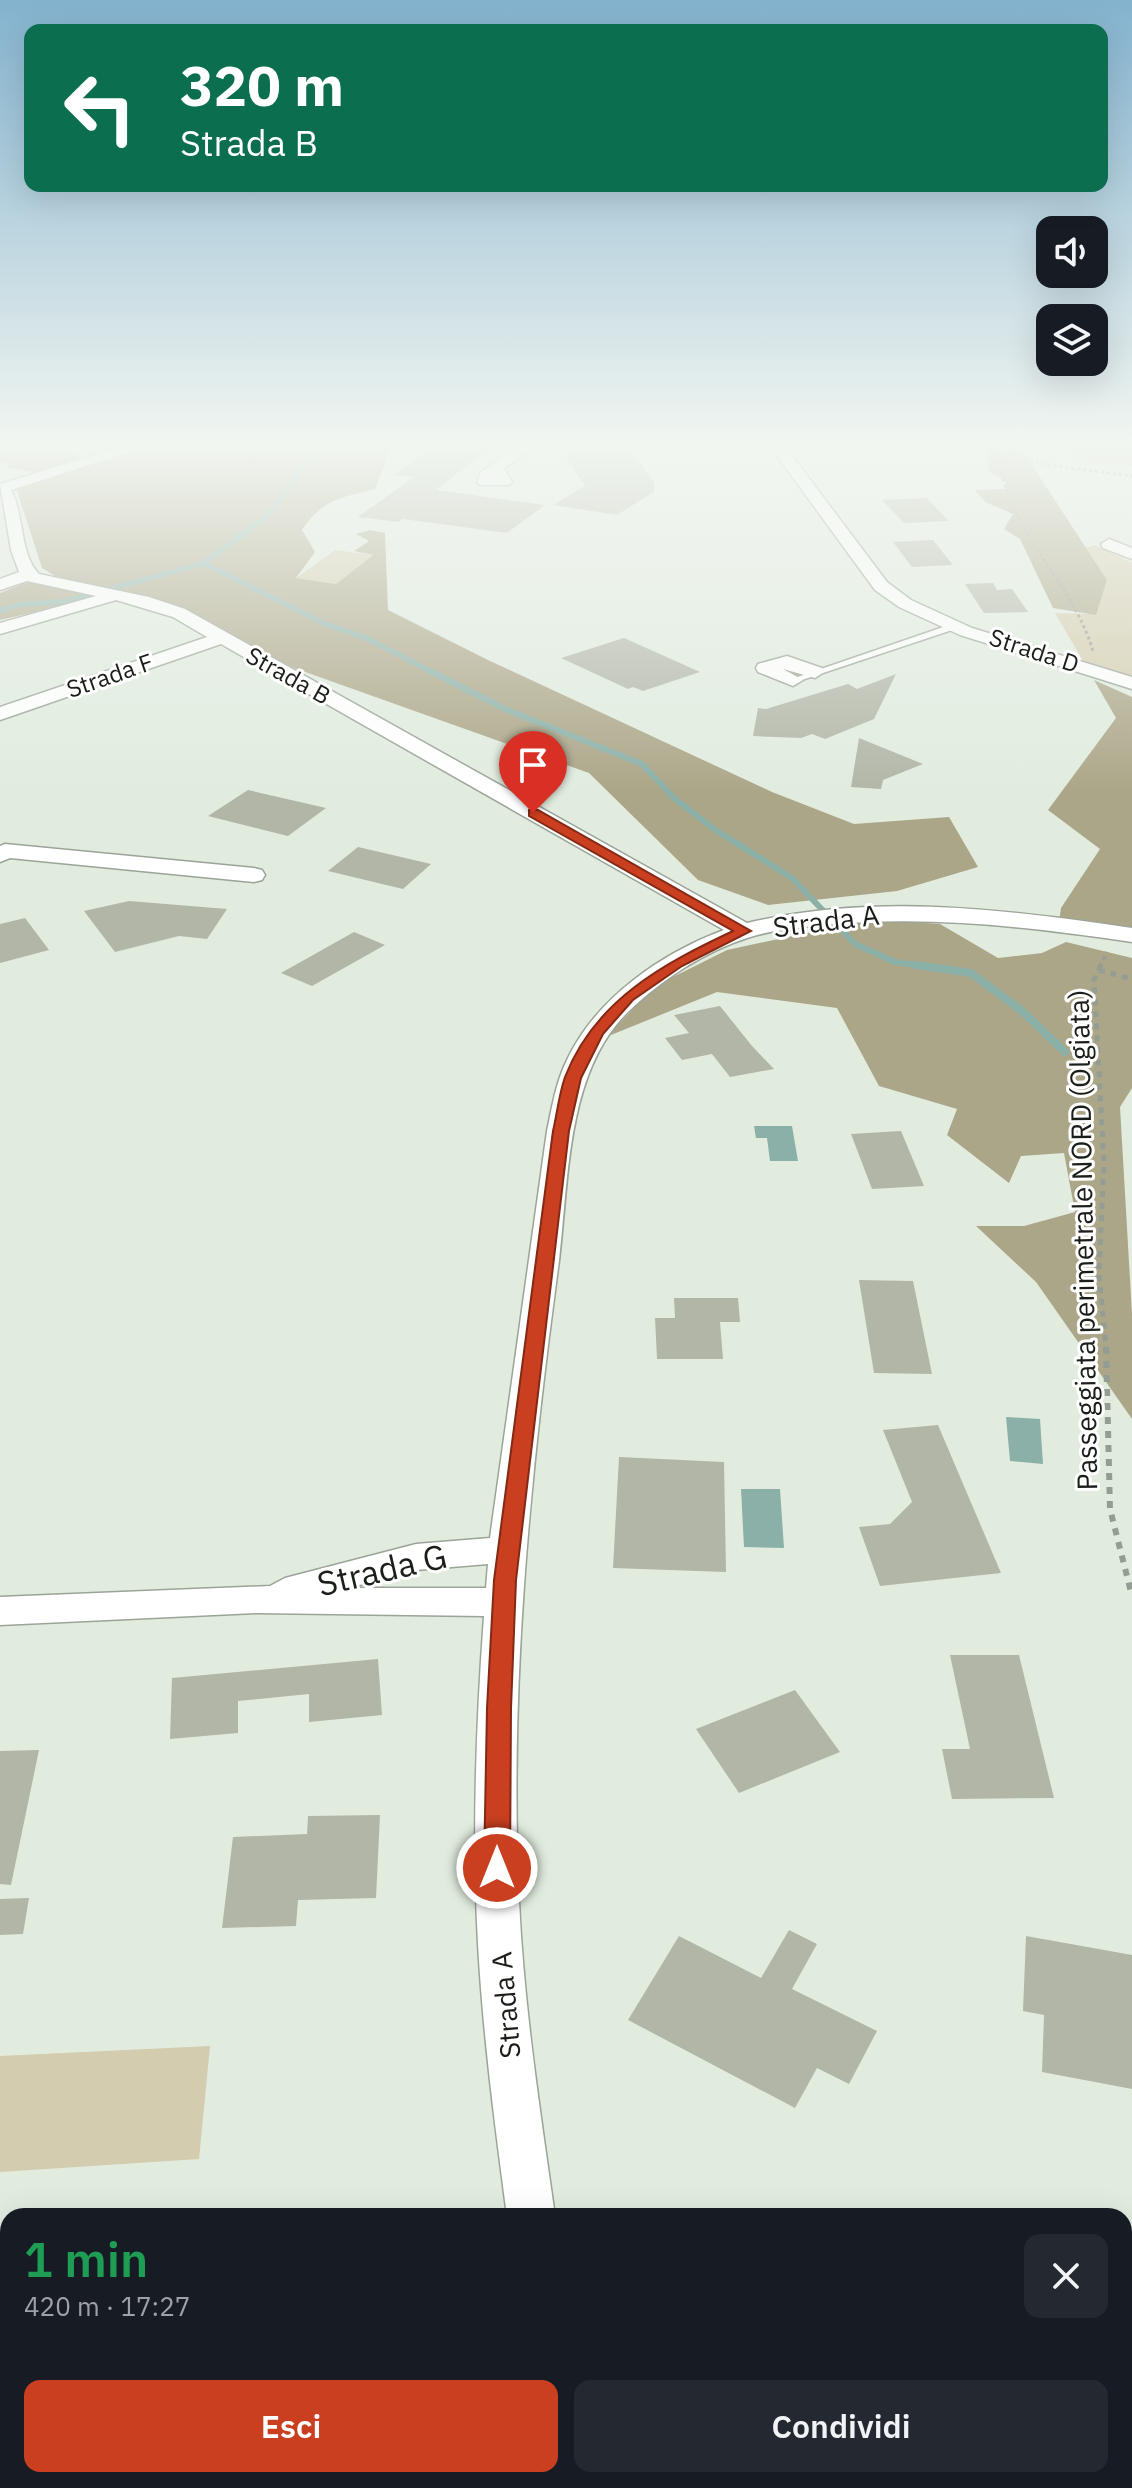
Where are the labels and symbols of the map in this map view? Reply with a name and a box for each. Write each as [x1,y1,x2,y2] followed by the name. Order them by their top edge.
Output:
[985,621,1083,680] street label: Strada D
[241,639,336,711] street label: Strada B
[62,645,157,705] street label: Strada F
[499,731,567,813] pin
[771,896,881,945] street label: Strada A
[1060,989,1105,1491] street label: Passeggiata perimetrale NORD (Olgiata)
[313,1533,451,1605] street label: Strada G
[455,1826,539,1910] position arrow
[482,1950,529,2060] street label: Strada A

